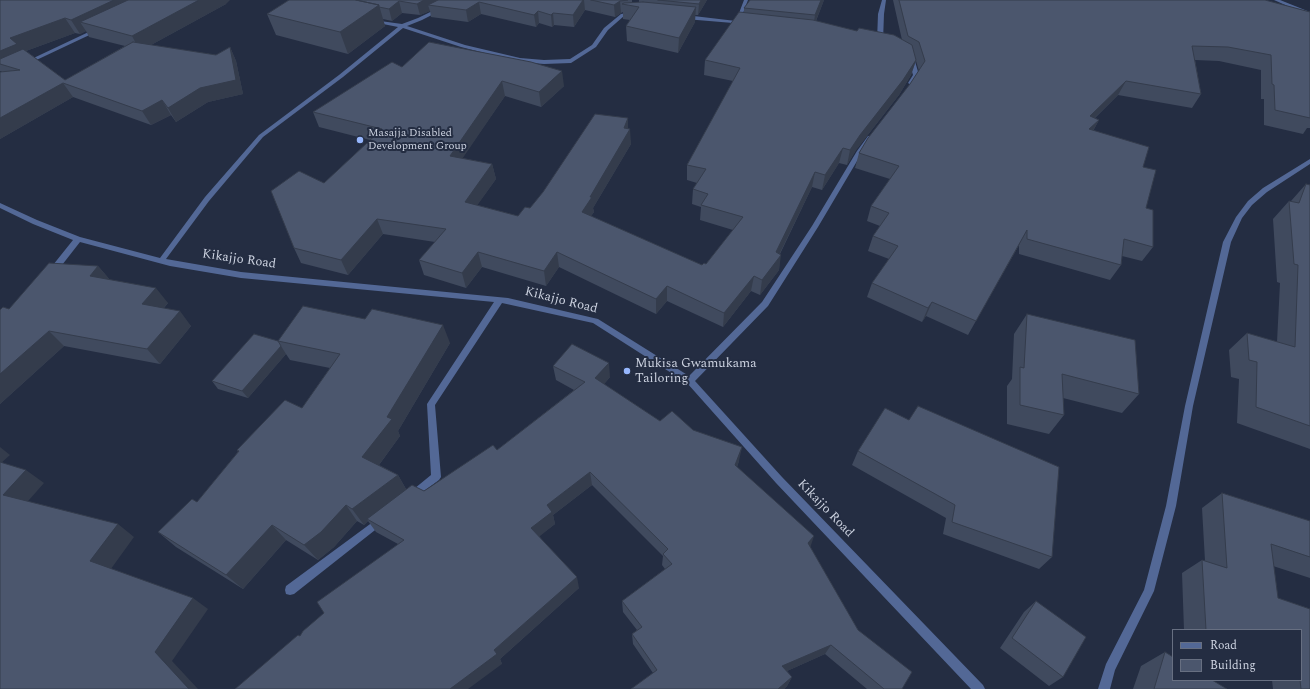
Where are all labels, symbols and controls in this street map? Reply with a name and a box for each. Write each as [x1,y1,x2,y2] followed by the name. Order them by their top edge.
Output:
[368,127,467,153] place label: Masajja Disabled Development Group
[355,135,365,145] marker: Masajja Disabled Development Group
[201,247,277,273] street label: Kikajjo Road
[523,284,599,318] street label: Kikajjo Road
[635,356,757,387] place label: Mukisa Gwamukama Tailoring
[622,366,632,376] marker: Mukisa Gwamukama Tailoring
[794,477,856,541] street label: Kikajjo Road
[1172,629,1302,681] legend
[1210,636,1237,655] text: Road
[1210,656,1256,675] text: Building

